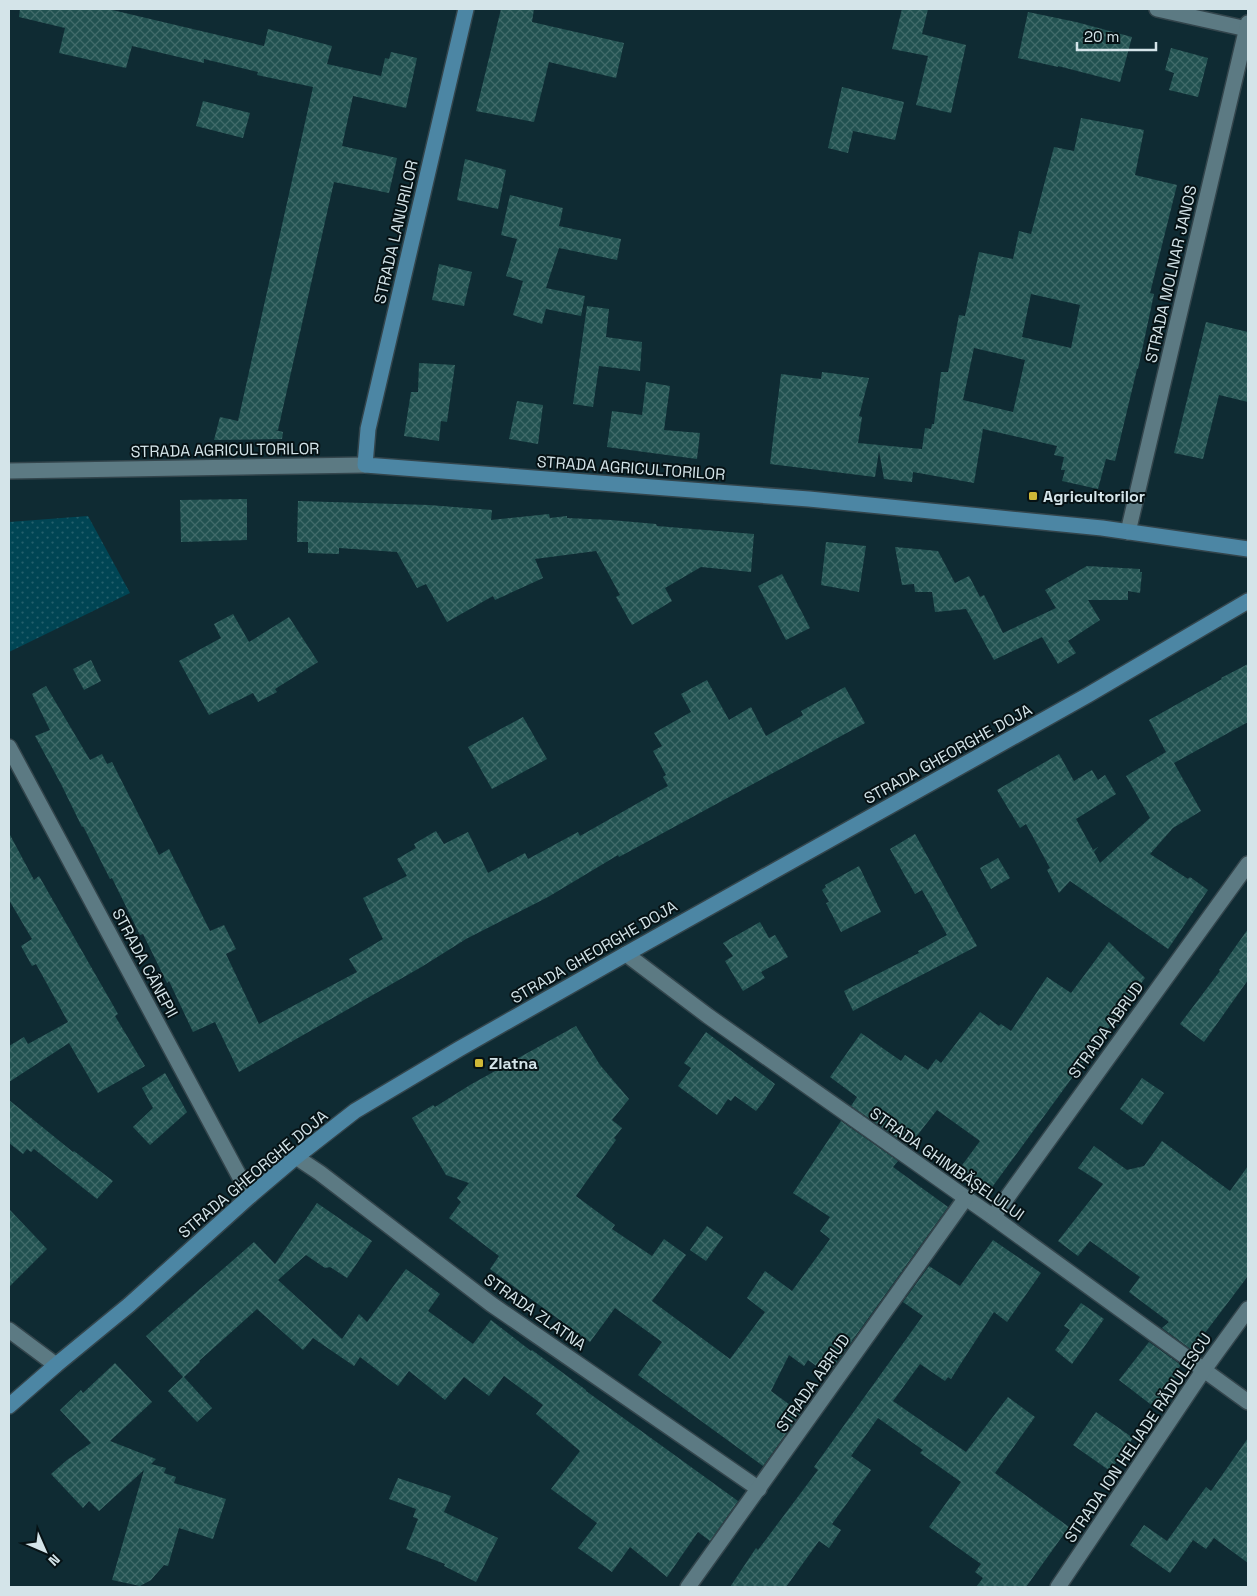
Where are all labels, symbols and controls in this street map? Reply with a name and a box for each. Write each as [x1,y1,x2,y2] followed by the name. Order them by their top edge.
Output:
[1077,20,1156,52] scale bar
[1084,27,1119,46] text: 20 m
[369,158,423,306] street label: STRADA LANURILOR
[1140,183,1202,365] street label: STRADA MOLNAR JANOS
[130,438,320,462] street label: STRADA AGRICULTORILOR
[536,451,726,485] street label: STRADA AGRICULTORILOR
[1043,486,1145,507] place label: Agricultorilor
[1027,490,1039,502] marker: Agricultorilor
[860,699,1036,809] street label: STRADA GHEORGHE DOJA
[507,896,681,1008] street label: STRADA GHEORGHE DOJA
[107,905,183,1021] street label: STRADA CÂNEPII
[1064,977,1148,1083] street label: STRADA ABRUD
[489,1053,538,1074] place label: Zlatna
[473,1057,485,1069] marker: Zlatna
[866,1103,1028,1225] street label: STRADA GHIMBĂȘELULUI
[174,1105,332,1243] street label: STRADA GHEORGHE DOJA
[480,1269,590,1355] street label: STRADA ZLATNA
[1060,1329,1216,1547] street label: STRADA ION HELIADE RĂDULESCU
[771,1330,855,1436] street label: STRADA ABRUD
[20,1526,70,1576] north arrow
[45,1551,64,1570] text: N

